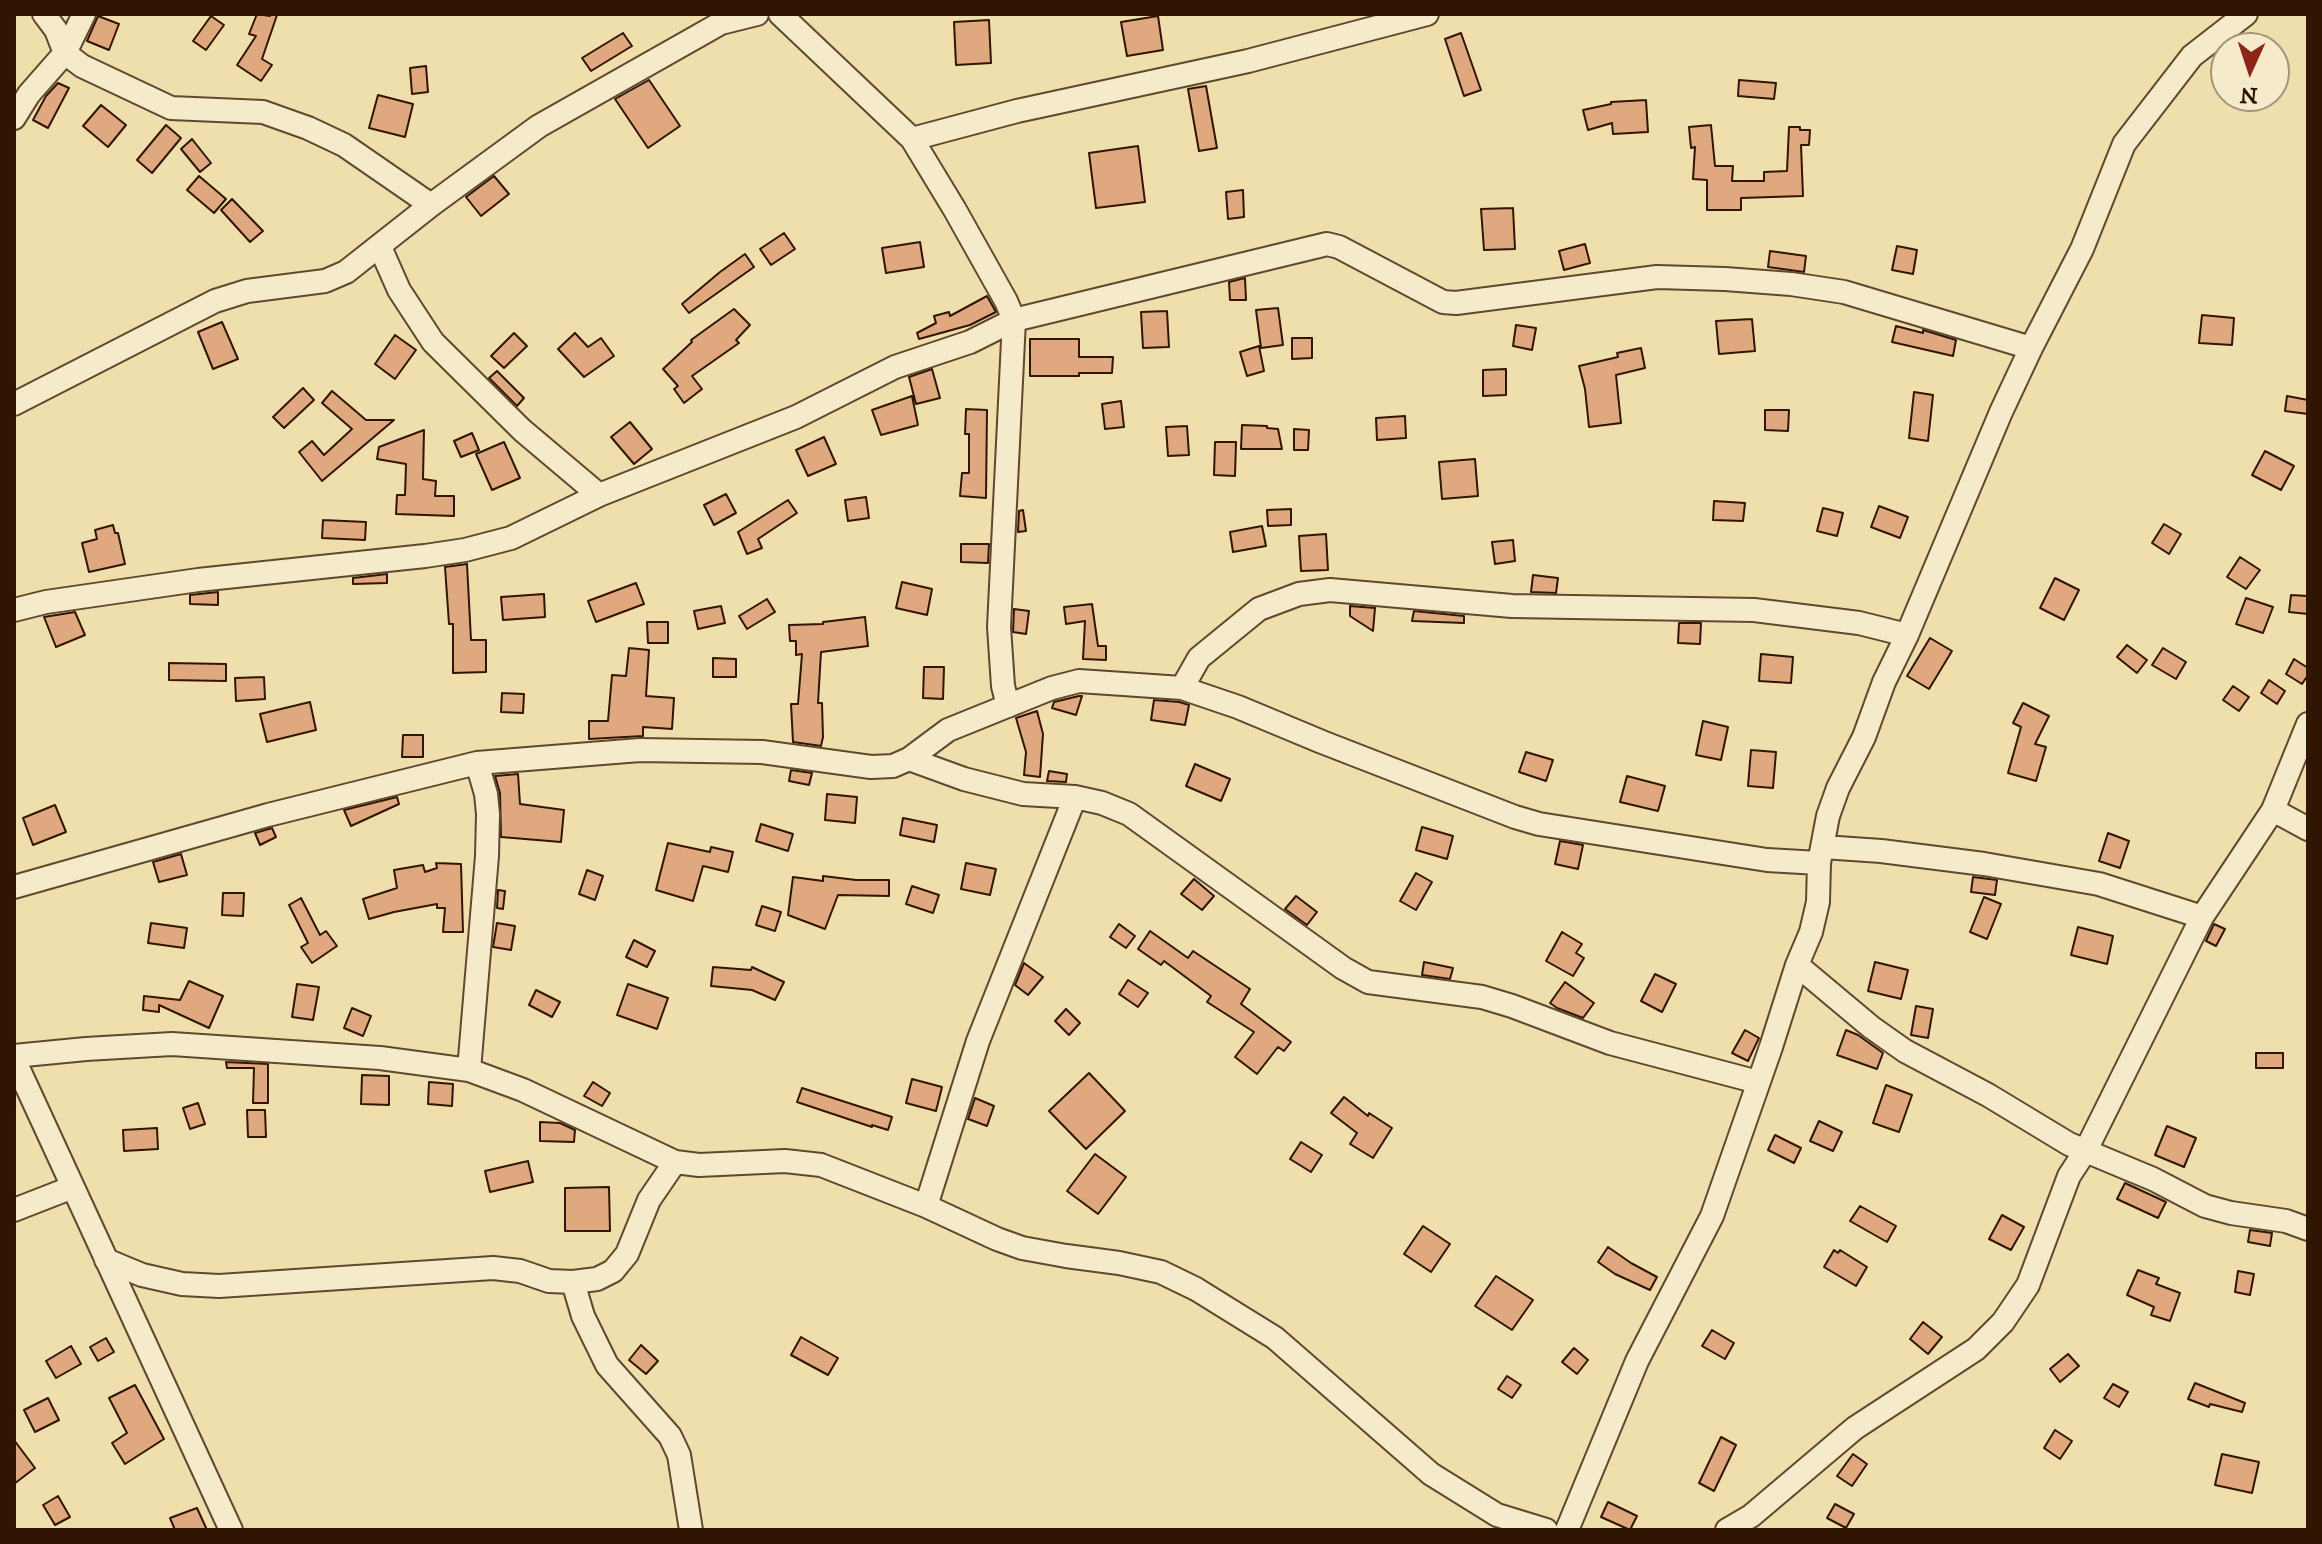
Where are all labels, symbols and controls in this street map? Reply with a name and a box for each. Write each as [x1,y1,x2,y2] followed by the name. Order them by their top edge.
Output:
[2210,32,2290,112] north arrow
[2239,81,2259,108] text: N

